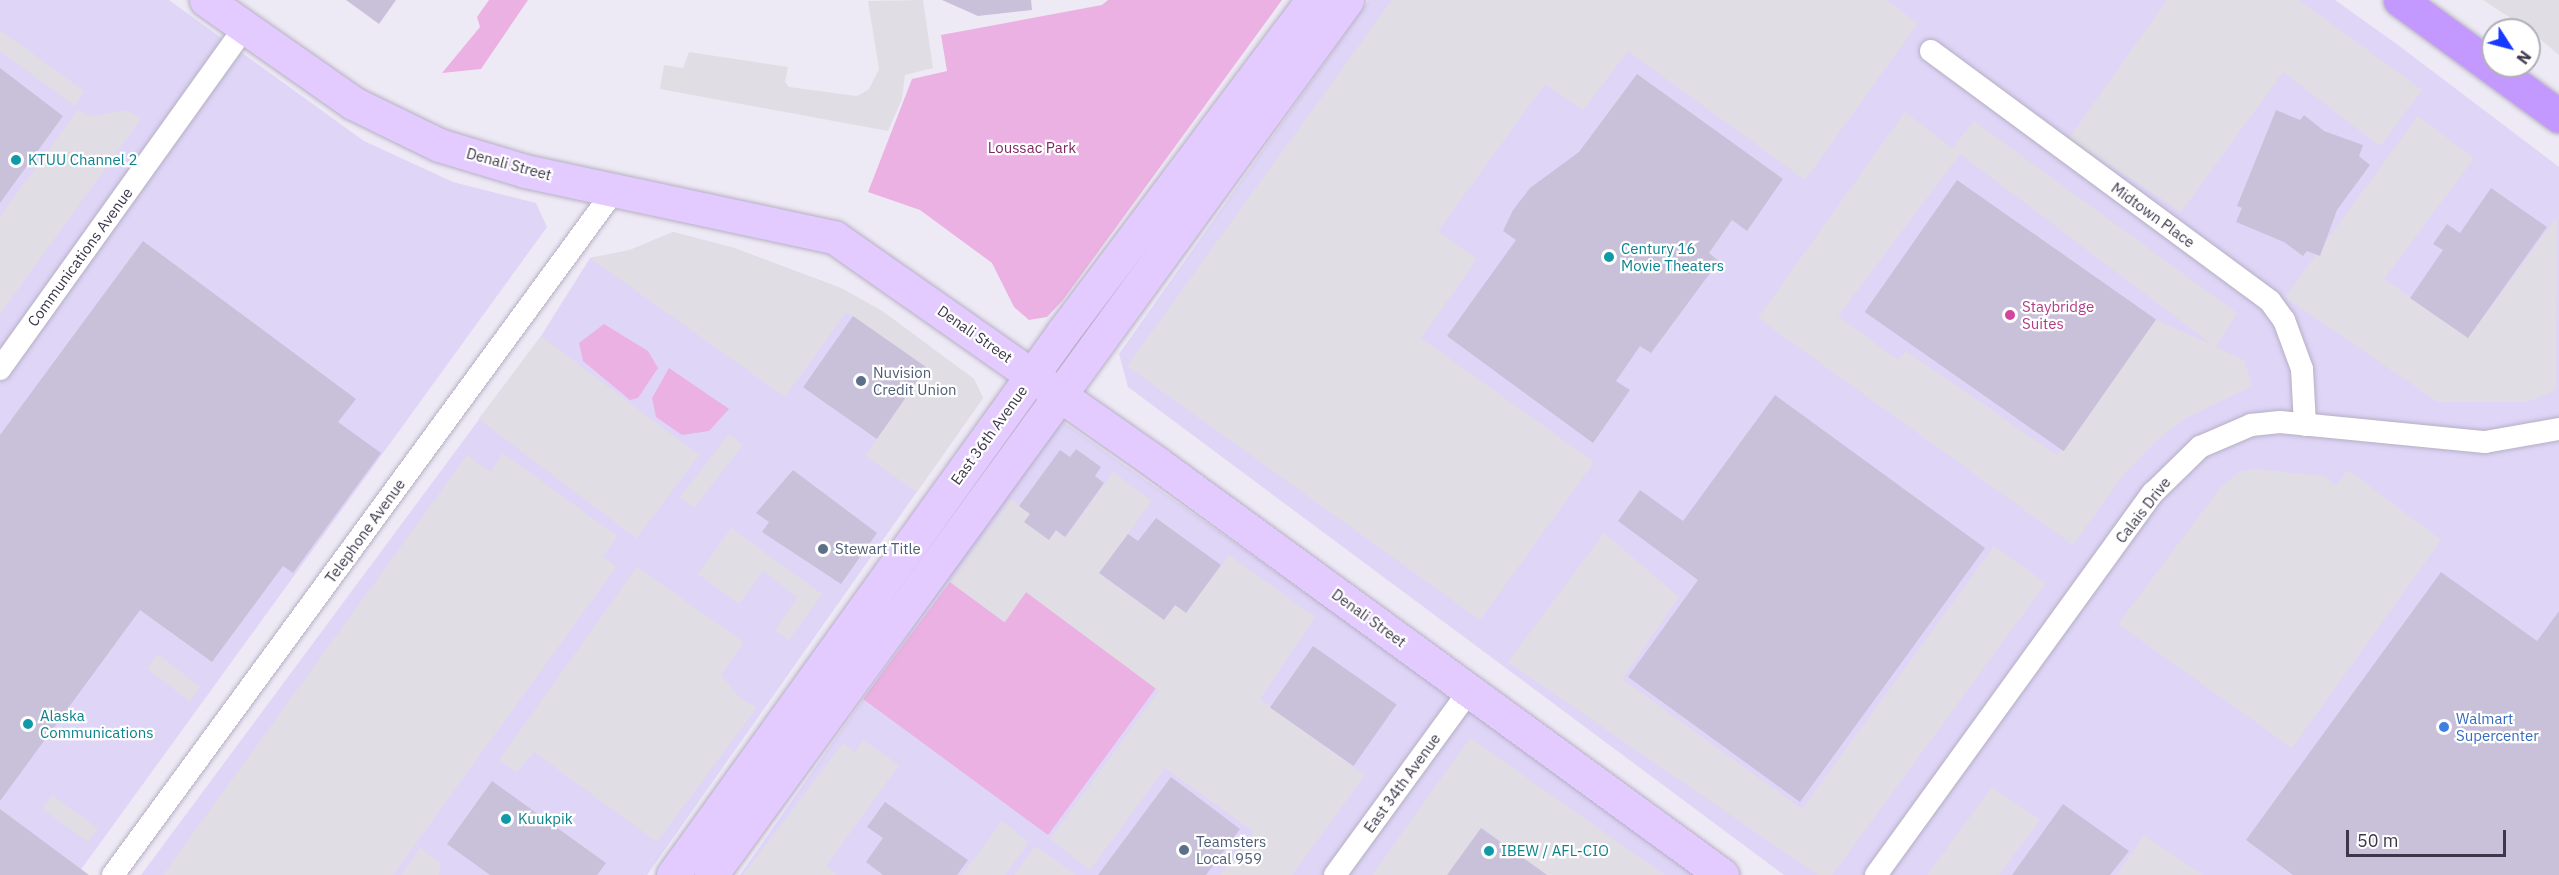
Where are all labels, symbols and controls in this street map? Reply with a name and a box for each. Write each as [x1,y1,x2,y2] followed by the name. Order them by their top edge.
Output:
[2481,18,2541,78] north arrow
[2512,47,2535,68] text: N
[988,139,1076,157] park label: Loussac Park
[464,144,554,184] street label: Denali Street
[28,151,137,169] place label: KTUU Channel 2
[9,153,23,167] marker: KTUU Channel 2
[2108,179,2198,251] street label: Midtown Place
[24,184,136,330] street label: Communications Avenue
[1621,239,1724,274] place label: Century 16 Movie Theaters
[1602,250,1616,264] marker: Century 16 Movie Theaters
[2022,297,2094,332] place label: Staybridge Suites
[934,302,1016,366] street label: Denali Street
[2003,308,2017,322] marker: Staybridge Suites
[873,363,957,398] place label: Nuvision Credit Union
[854,374,868,388] marker: Nuvision Credit Union
[947,382,1031,488] street label: East 36th Avenue
[2112,473,2174,547] street label: Calais Drive
[321,475,409,587] street label: Telephone Avenue
[835,540,921,558] place label: Stewart Title
[816,542,830,556] marker: Stewart Title
[1328,585,1410,651] street label: Denali Street
[40,706,153,741] place label: Alaska Communications
[2456,709,2539,744] place label: Walmart Supercenter
[21,717,35,731] marker: Alaska Communications
[2437,720,2451,734] marker: Walmart Supercenter
[1360,730,1444,836] street label: East 34th Avenue
[518,810,573,828] place label: Kuukpik
[499,812,513,826] marker: Kuukpik
[2349,818,2510,856] scale bar
[2357,829,2399,852] text: 50 m
[1196,832,1266,867] place label: Teamsters Local 959
[1501,842,1609,860] place label: IBEW / AFL-CIO
[1177,843,1191,857] marker: Teamsters Local 959
[1482,844,1496,858] marker: IBEW / AFL-CIO

